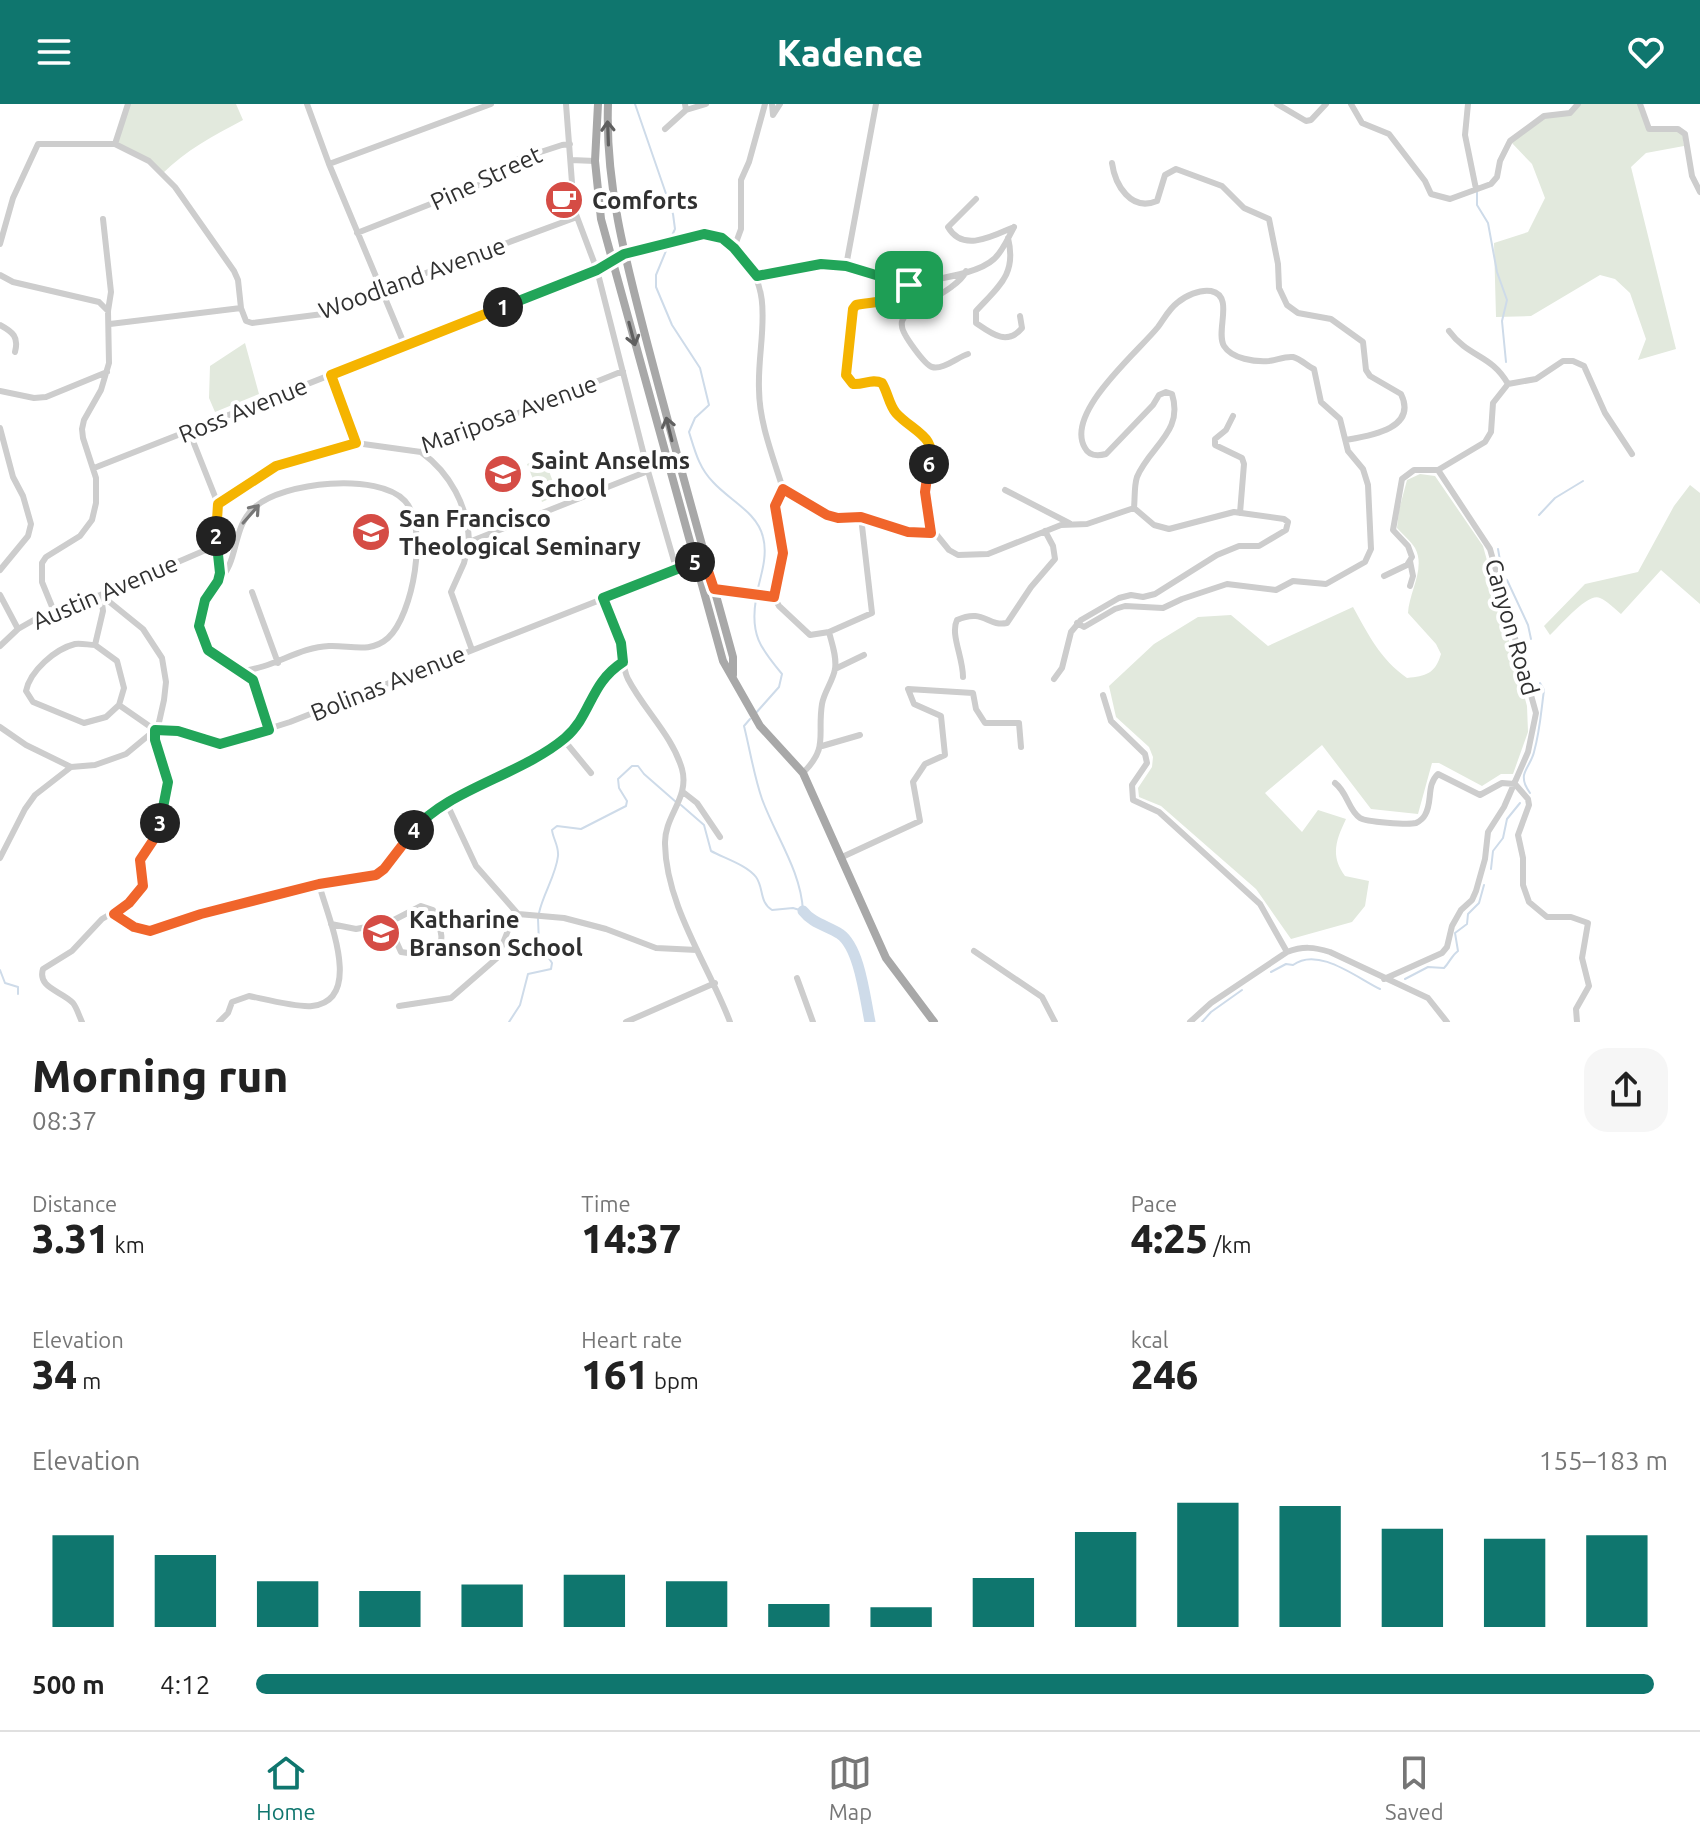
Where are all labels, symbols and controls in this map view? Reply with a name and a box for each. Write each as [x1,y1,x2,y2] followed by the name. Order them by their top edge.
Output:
[32,30,76,74] icon: menu
[1624,30,1668,74] icon: heart
[777,32,923,73] text: Kadence
[601,120,616,147] one-way arrow
[426,140,546,216] street label: Pine Street
[543,179,585,221] cafe icon: Comforts
[592,187,698,214] place label: Comforts
[315,232,509,324] street label: Woodland Avenue
[875,251,943,319] pin
[887,263,931,307] icon: arrive
[483,287,523,327] pin: 1
[497,294,509,319] text: 1
[625,321,640,347] one-way arrow
[417,370,601,458] street label: Mariposa Avenue
[175,372,311,448] street label: Ross Avenue
[661,417,676,443] one-way arrow
[909,444,949,484] pin: 6
[531,447,690,502] place label: Saint Anselms School
[923,451,935,476] text: 6
[482,453,524,495] school or university icon: Saint Anselms School
[241,504,260,525] one-way arrow
[399,505,641,560] place label: San Francisco Theological Seminary
[350,511,392,553] school or university icon: San Francisco Theological Seminary
[196,516,236,556] pin: 2
[210,523,222,548] text: 2
[675,542,715,582] pin: 5
[28,549,182,635] street label: Austin Avenue
[689,549,701,574] text: 5
[1480,556,1544,698] street label: Canyon Road
[307,640,469,726] street label: Bolinas Avenue
[140,803,180,843] pin: 3
[154,810,166,835] text: 3
[394,810,434,850] pin: 4
[408,817,420,842] text: 4
[409,906,583,961] place label: Katharine Branson School
[360,912,402,954] school or university icon: Katharine Branson School
[1584,1048,1668,1132] button: share
[32,1051,288,1100] text: Morning run
[32,1106,97,1135] text: 08:37
[32,1191,117,1216] text: Distance
[581,1191,631,1216] text: Time
[1131,1191,1177,1216] text: Pace
[32,1216,110,1261] text: 3.31
[581,1216,681,1261] text: 14:37
[1131,1216,1208,1261] text: 4:25
[110,1232,145,1257] text: km
[1208,1232,1251,1257] text: /km
[32,1327,124,1352] text: Elevation
[581,1327,683,1352] text: Heart rate
[1131,1327,1169,1352] text: kcal
[32,1352,77,1397] text: 34
[581,1352,649,1397] text: 161
[1131,1352,1198,1397] text: 246
[77,1368,101,1393] text: m
[649,1368,699,1393] text: bpm
[32,1446,140,1475] text: Elevation
[1539,1446,1668,1475] text: 155–183 m
[32,1670,105,1699] text: 500 m
[160,1670,210,1699] text: 4:12
[256,1751,316,1824] tab: Home
[828,1751,872,1824] tab: Map
[1385,1751,1444,1824] tab: Saved

